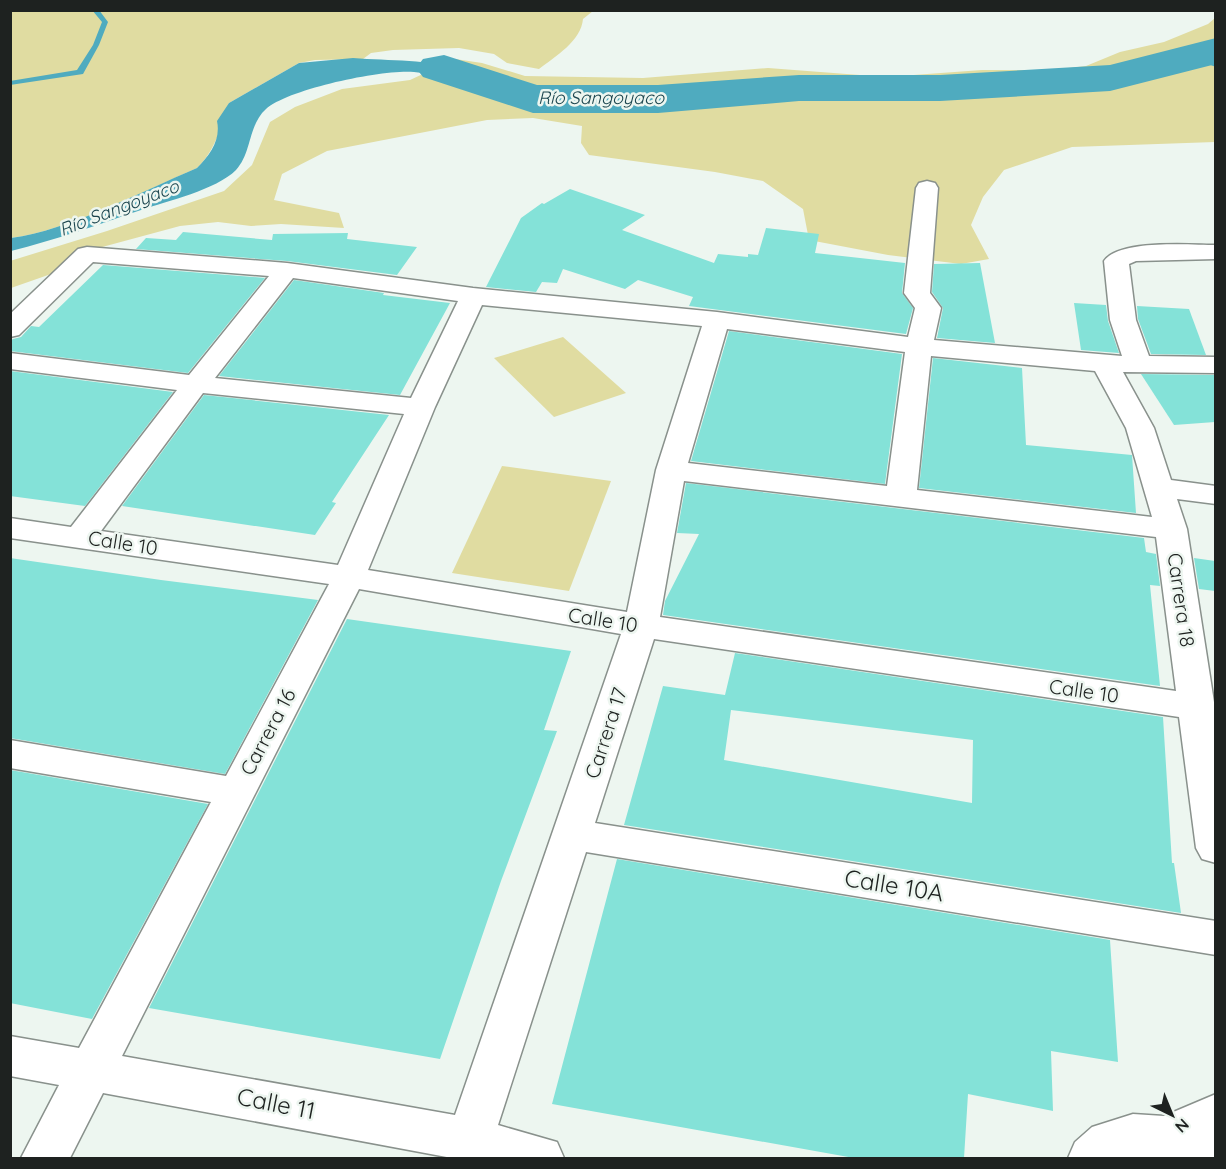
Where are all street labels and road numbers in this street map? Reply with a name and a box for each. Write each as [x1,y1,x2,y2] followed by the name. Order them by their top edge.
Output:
[86,525,160,560] street label: Calle 10
[1163,551,1200,649] street label: Carrera 18
[566,602,640,637] street label: Calle 10
[1048,673,1121,708] street label: Calle 10
[234,684,301,779] street label: Carrera 16
[579,684,632,781] street label: Carrera 17
[843,862,946,908] street label: Calle 10A
[235,1081,318,1125] street label: Calle 11

